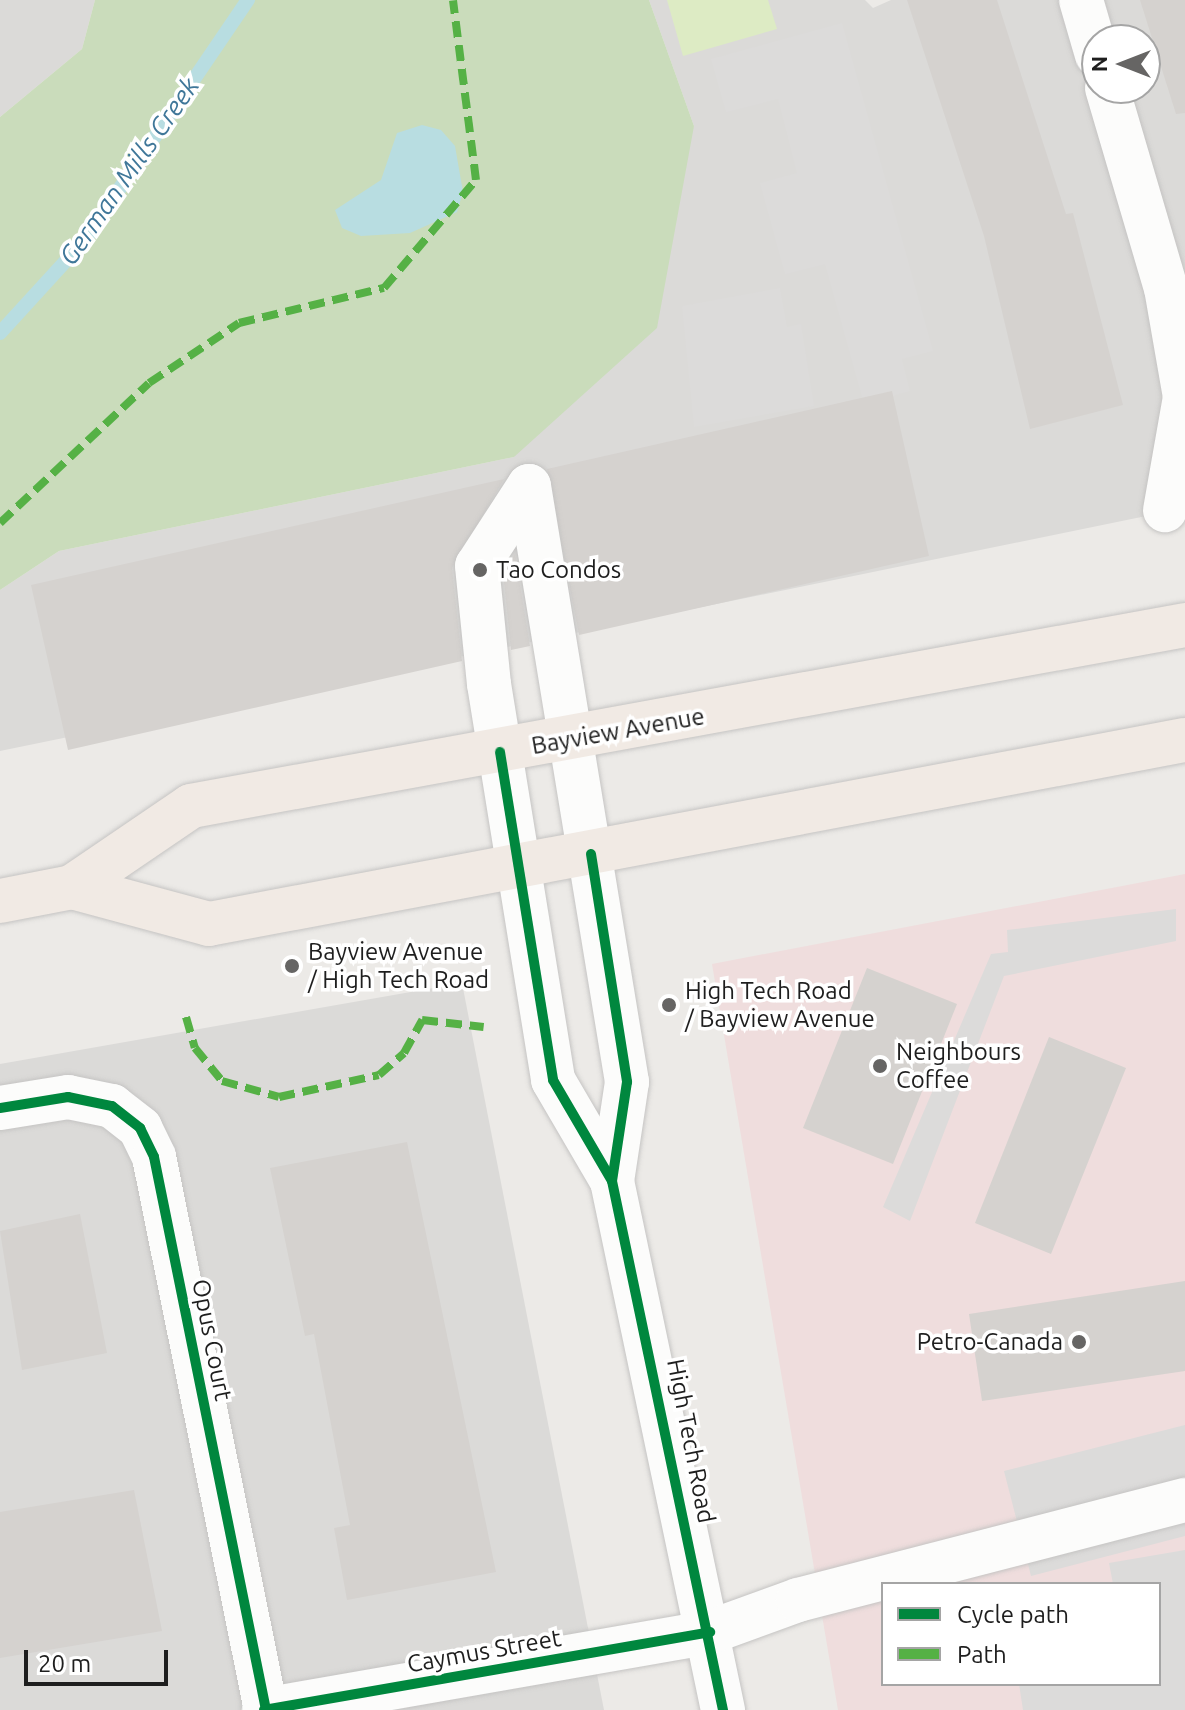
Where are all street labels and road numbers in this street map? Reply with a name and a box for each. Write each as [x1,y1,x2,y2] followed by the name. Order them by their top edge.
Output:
[529,702,707,760] street label: Bayview Avenue
[186,1277,238,1403] street label: Opus Court
[661,1356,721,1526] street label: High Tech Road
[405,1623,563,1679] street label: Caymus Street

